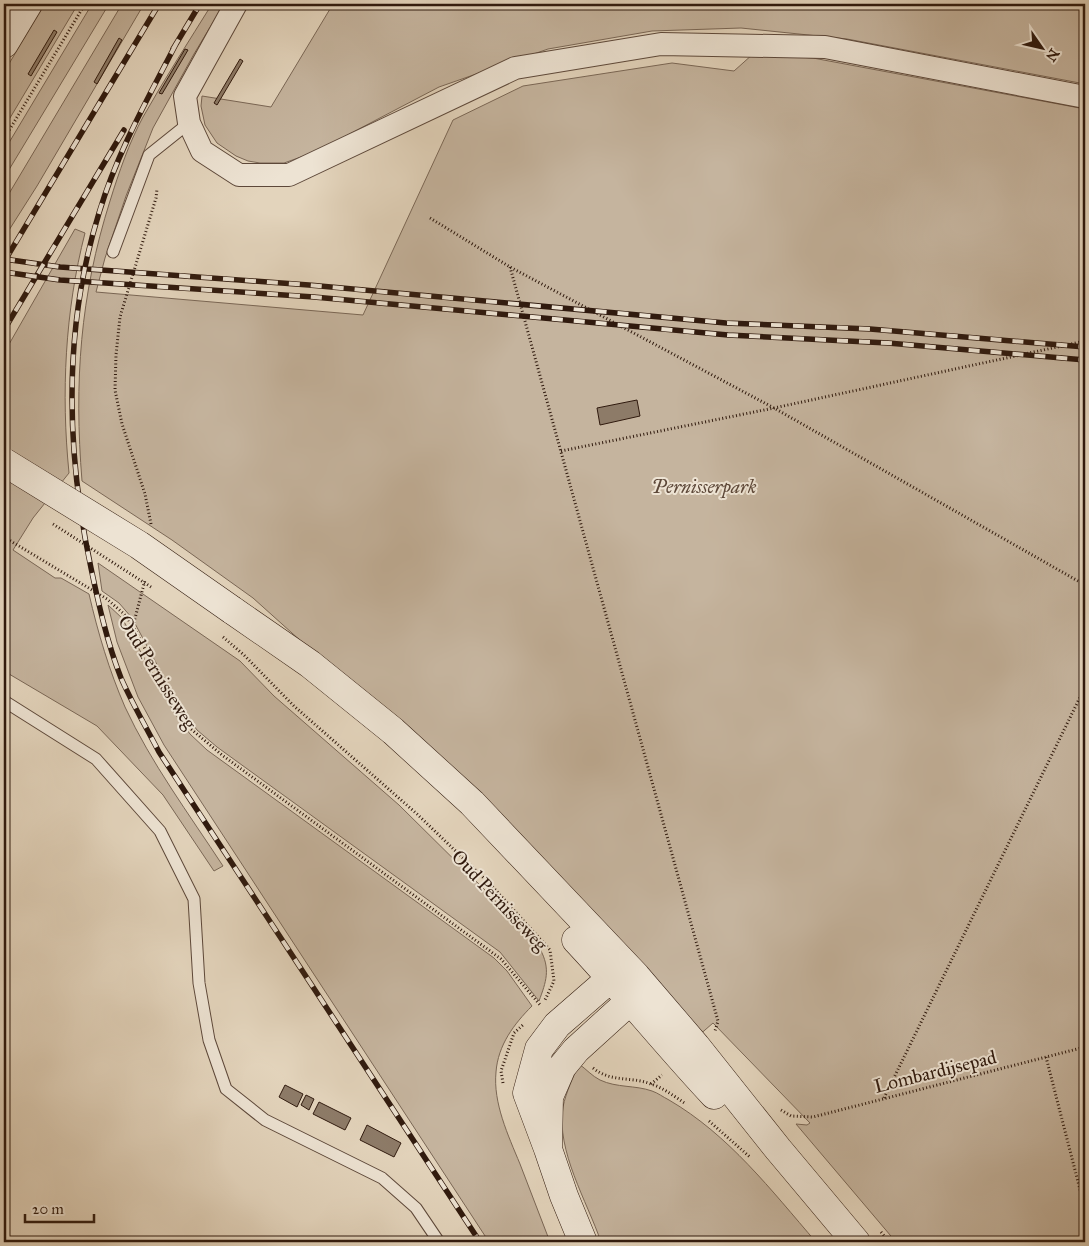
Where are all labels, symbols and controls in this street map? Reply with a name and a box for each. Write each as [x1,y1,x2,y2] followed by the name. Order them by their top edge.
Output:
[1016,22,1066,72] north arrow
[1042,45,1063,65] text: N
[652,475,757,499] park label: Pernisserpark
[113,611,202,734] street label: Oud Pernisseweg
[446,845,552,957] street label: Oud Pernisseweg
[872,1045,999,1098] street label: Lombardijsepad
[25,1191,94,1223] scale bar
[32,1200,64,1218] text: 20 m

